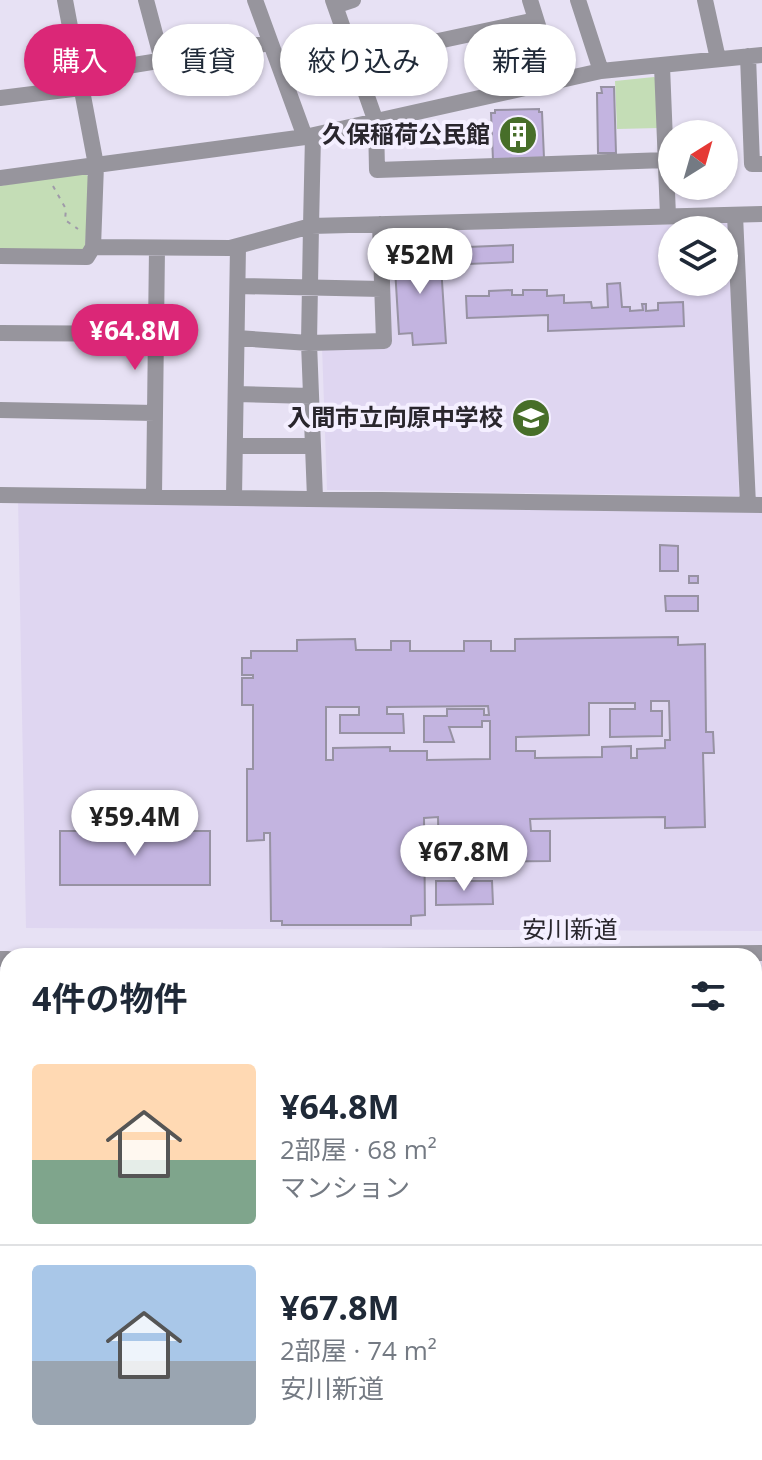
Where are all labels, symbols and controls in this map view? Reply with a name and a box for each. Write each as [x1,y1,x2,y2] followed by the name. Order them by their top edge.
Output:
[24,24,136,96] chip: 購入
[152,24,264,96] chip: 賃貸
[280,24,448,96] chip: 絞り込み
[464,24,576,96] chip: 新着
[497,114,539,156] building icon: 久保稲荷公民館
[322,117,490,150] place label: 久保稲荷公民館
[658,120,738,200] north arrow
[658,120,738,296] map controls
[658,216,738,296] button: layers
[373,228,467,296] pin: ¥52M
[385,236,455,272] text: ¥52M
[70,304,200,372] pin: ¥64.8M
[89,312,181,348] text: ¥64.8M
[510,397,552,439] school or university icon: 入間市立向原中学校
[287,400,503,433] place label: 入間市立向原中学校
[70,790,200,858] pin: ¥59.4M
[89,798,181,834] text: ¥59.4M
[399,825,529,893] pin: ¥67.8M
[418,833,510,869] text: ¥67.8M
[522,912,618,945] street label: 安川新道
[686,974,730,1018] icon: filters
[32,975,187,1021] text: 4件の物件
[280,1083,400,1129] text: ¥64.8M
[96,1096,192,1192] icon: home
[280,1131,437,1167] text: 2部屋 · 68 m²
[280,1169,410,1205] text: マンション
[280,1284,400,1330] text: ¥67.8M
[96,1297,192,1393] icon: home
[280,1332,437,1368] text: 2部屋 · 74 m²
[280,1370,384,1406] text: 安川新道

